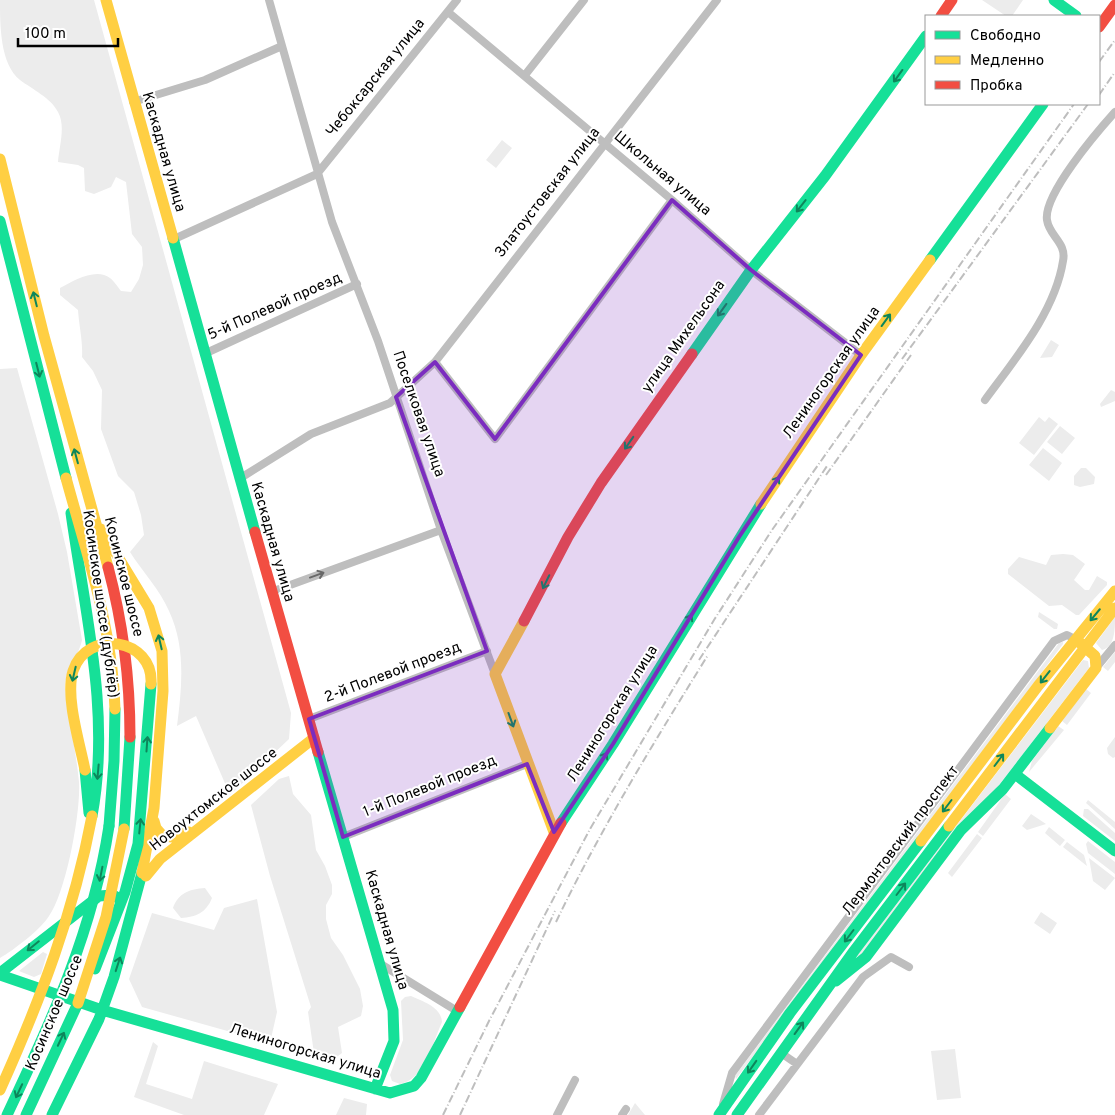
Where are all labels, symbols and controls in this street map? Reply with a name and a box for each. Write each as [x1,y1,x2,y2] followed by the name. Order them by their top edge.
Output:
[18,15,118,47] scale bar
[322,15,430,141] street label: Чебоксарская улица
[925,15,1100,105] legend
[25,25,66,44] text: 100 m
[970,27,1041,46] text: Свободно
[970,52,1044,71] text: Медленно
[893,69,903,83] one-way arrow
[970,77,1022,96] text: Пробка
[137,90,189,214] street label: Каскадная улица
[491,124,605,262] street label: Златоустовская улица
[609,128,715,220] street label: Школьная улица
[796,200,807,213] one-way arrow
[205,269,345,345] street label: 5-й Полевой проезд
[638,277,730,397] street label: улица Михельсона
[30,291,39,307] one-way arrow
[717,303,727,317] one-way arrow
[779,303,885,443] street label: Лениногорская улица
[881,313,891,327] one-way arrow
[387,348,449,480] street label: Поселковая улица
[34,362,43,378] one-way arrow
[624,435,634,449] one-way arrow
[71,448,80,464] one-way arrow
[770,477,780,491] one-way arrow
[246,480,298,604] street label: Каскадная улица
[77,509,123,699] street label: Косинское шоссе (дублёр)
[99,515,147,639] street label: Косинское шоссе
[308,570,324,579] one-way arrow
[540,574,550,589] one-way arrow
[1090,608,1101,621] one-way arrow
[683,614,693,628] one-way arrow
[155,635,165,651] one-way arrow
[322,638,464,708] street label: 2-й Полевой проезд
[563,642,663,786] street label: Лениногорская улица
[69,665,78,681] one-way arrow
[1039,670,1050,683] one-way arrow
[507,712,517,728] one-way arrow
[142,736,151,752] one-way arrow
[146,744,282,856] street label: Новоухтомское шоссе
[361,752,499,822] street label: 1-й Полевой проезд
[598,753,608,767] one-way arrow
[994,753,1004,767] one-way arrow
[838,762,964,920] street label: Лермонтовский проспект
[94,764,103,780] one-way arrow
[941,800,952,813] one-way arrow
[135,818,145,834] one-way arrow
[95,865,105,881] one-way arrow
[360,868,412,992] street label: Каскадная улица
[895,883,906,896] one-way arrow
[843,929,854,942] one-way arrow
[27,941,40,952] one-way arrow
[22,953,88,1073] street label: Косинское шоссе
[114,956,124,972] one-way arrow
[227,1020,383,1084] street label: Лениногорская улица
[793,1022,804,1035] one-way arrow
[57,1032,67,1047] one-way arrow
[747,1060,757,1074] one-way arrow
[13,1083,23,1098] one-way arrow

